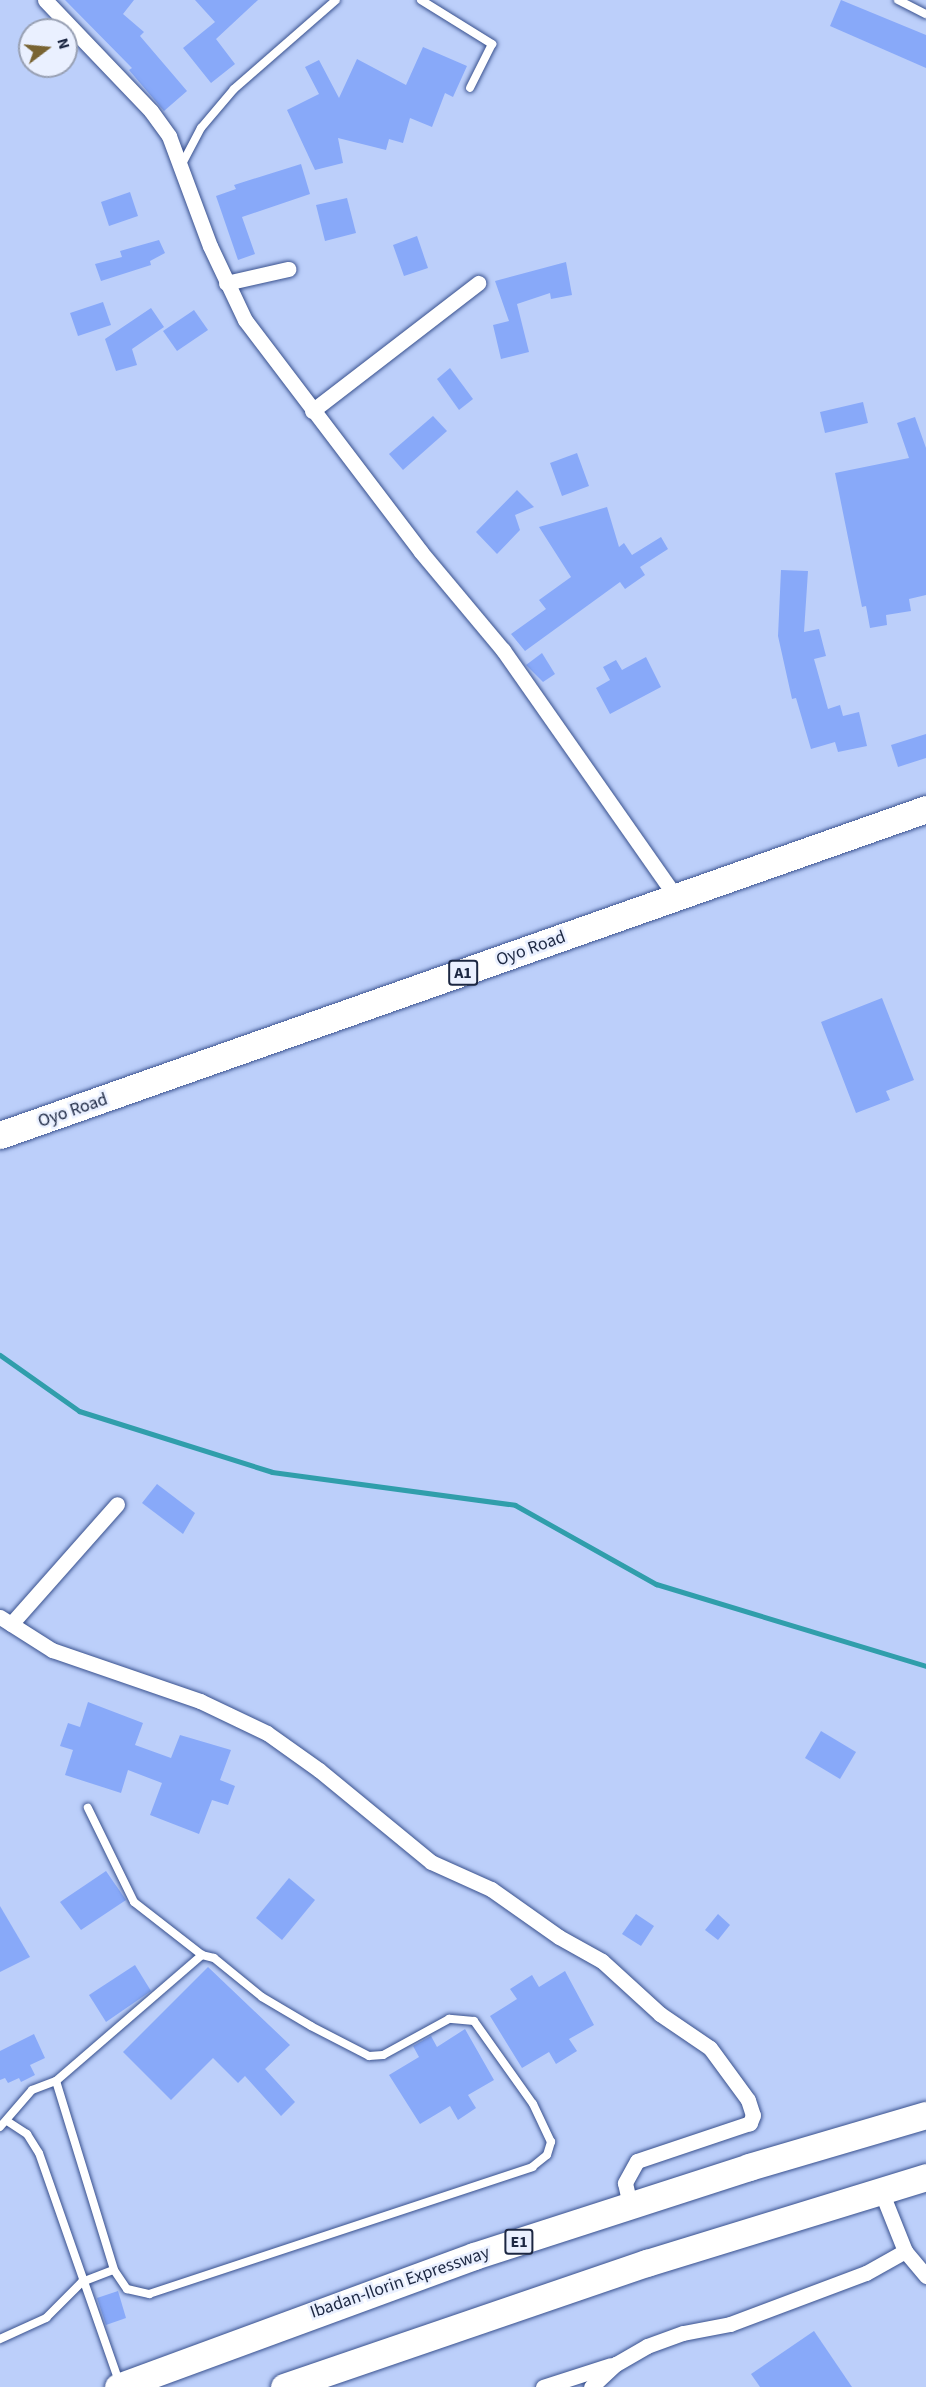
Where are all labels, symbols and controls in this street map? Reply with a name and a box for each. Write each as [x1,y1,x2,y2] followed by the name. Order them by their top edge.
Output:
[18,18,78,78] north arrow
[51,35,75,52] text: N
[493,926,569,972] street label: Oyo Road
[448,960,478,986] road number: A1
[35,1089,111,1133] street label: Oyo Road
[504,2229,534,2255] road number: E1
[307,2242,493,2324] street label: Ibadan-Ilorin Expressway

